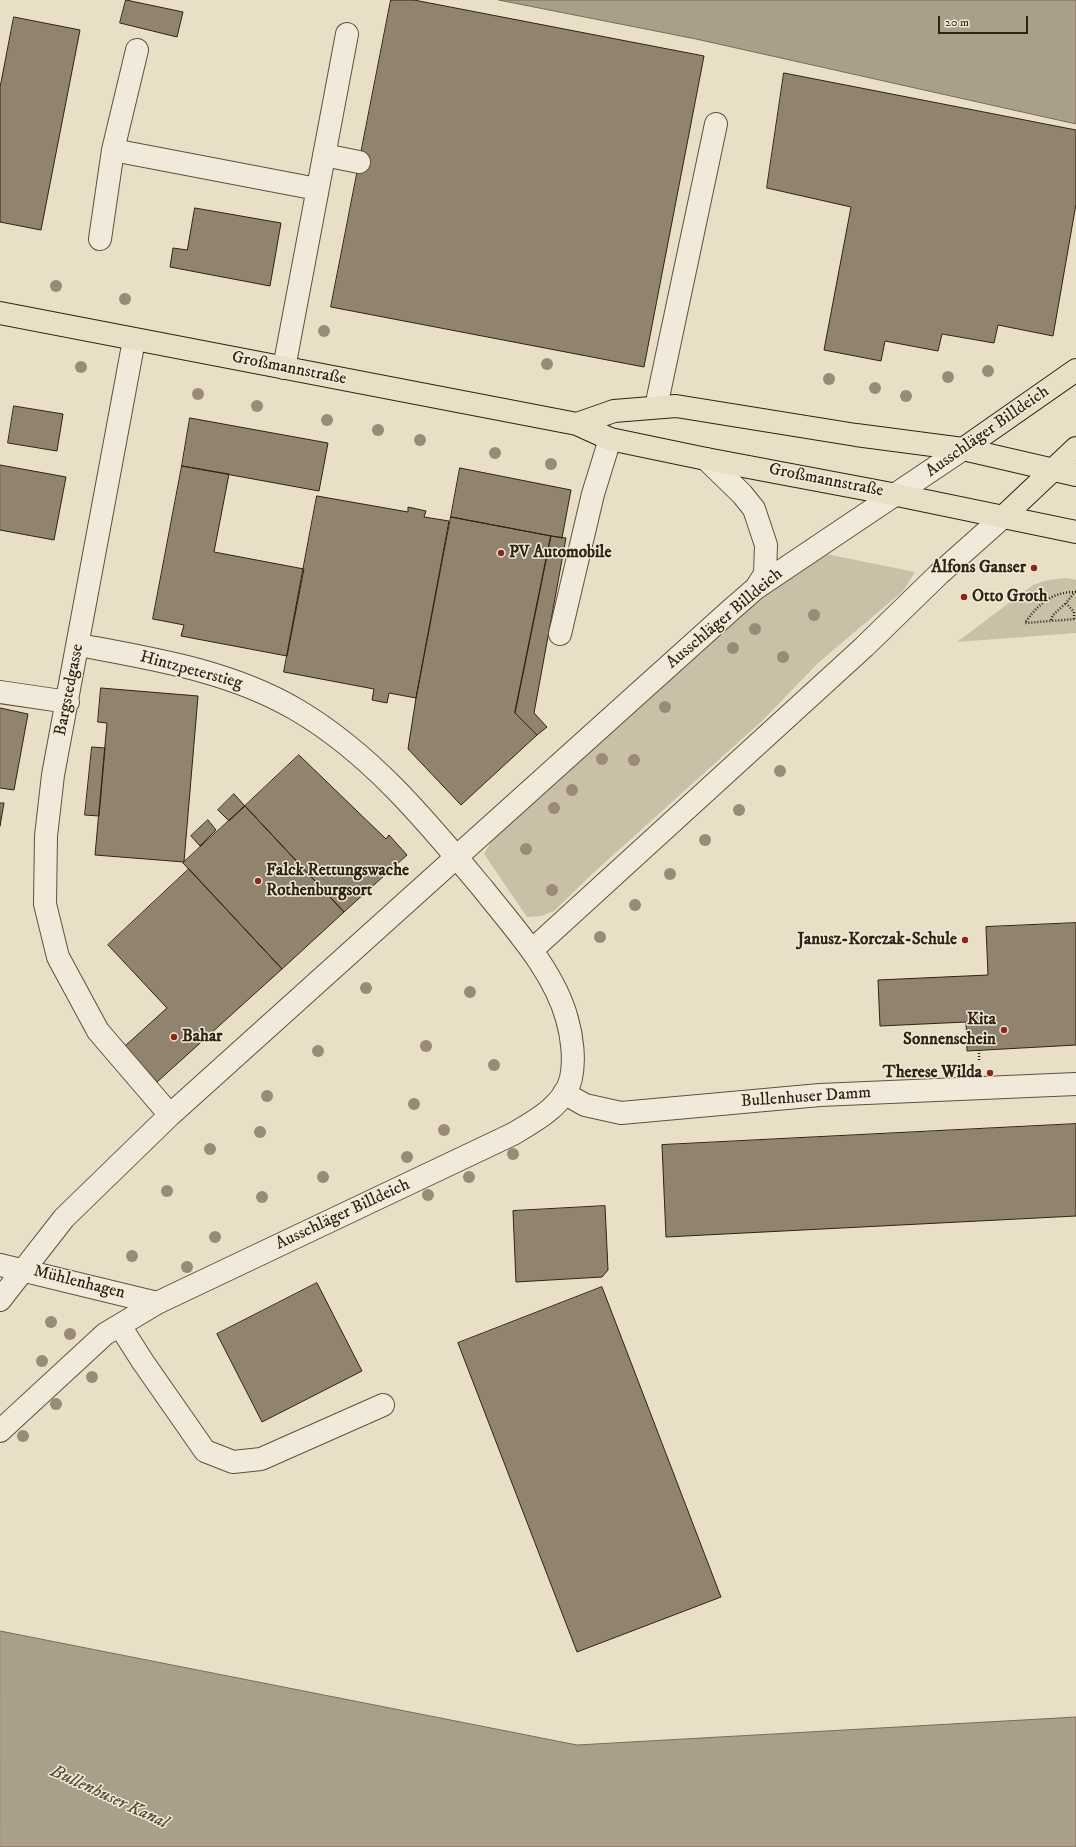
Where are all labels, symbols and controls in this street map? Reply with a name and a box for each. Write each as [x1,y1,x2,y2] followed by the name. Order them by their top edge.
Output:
[940,8,1030,34] scale bar
[945,15,969,30] text: 20 m
[230,348,348,390] street label: Großmannstraße
[922,382,1054,482] street label: Ausschläger Billdeich
[767,460,885,502] street label: Großmannstraße
[509,543,611,563] place label: PV Automobile
[496,548,506,558] marker: PV Automobile
[931,558,1026,578] place label: Alfons Ganser
[1029,563,1039,573] marker: Alfons Ganser
[663,564,787,674] street label: Ausschläger Billdeich
[972,587,1048,607] place label: Otto Groth
[959,592,969,602] marker: Otto Groth
[51,642,89,738] street label: Bargstedgasse
[137,647,245,695] street label: Hintzpeterstieg
[266,861,409,901] place label: Falck Rettungswache Rothenburgsort
[253,876,263,886] marker: Falck Rettungswache Rothenburgsort
[798,930,957,950] place label: Janusz-Korczak-Schule
[960,935,970,945] marker: Janusz-Korczak-Schule
[903,1010,996,1050] place label: Kita Sonnenschein
[999,1025,1009,1035] marker: Kita Sonnenschein
[182,1027,222,1047] place label: Bahar
[169,1032,179,1042] marker: Bahar
[883,1063,982,1083] place label: Therese Wilda
[985,1068,995,1078] marker: Therese Wilda
[740,1083,872,1113] street label: Bullenhuser Damm
[273,1175,413,1255] street label: Ausschläger Billdeich
[31,1262,127,1304] street label: Mühlenhagen
[47,1761,171,1835] water label: Bullenhuser Kanal

